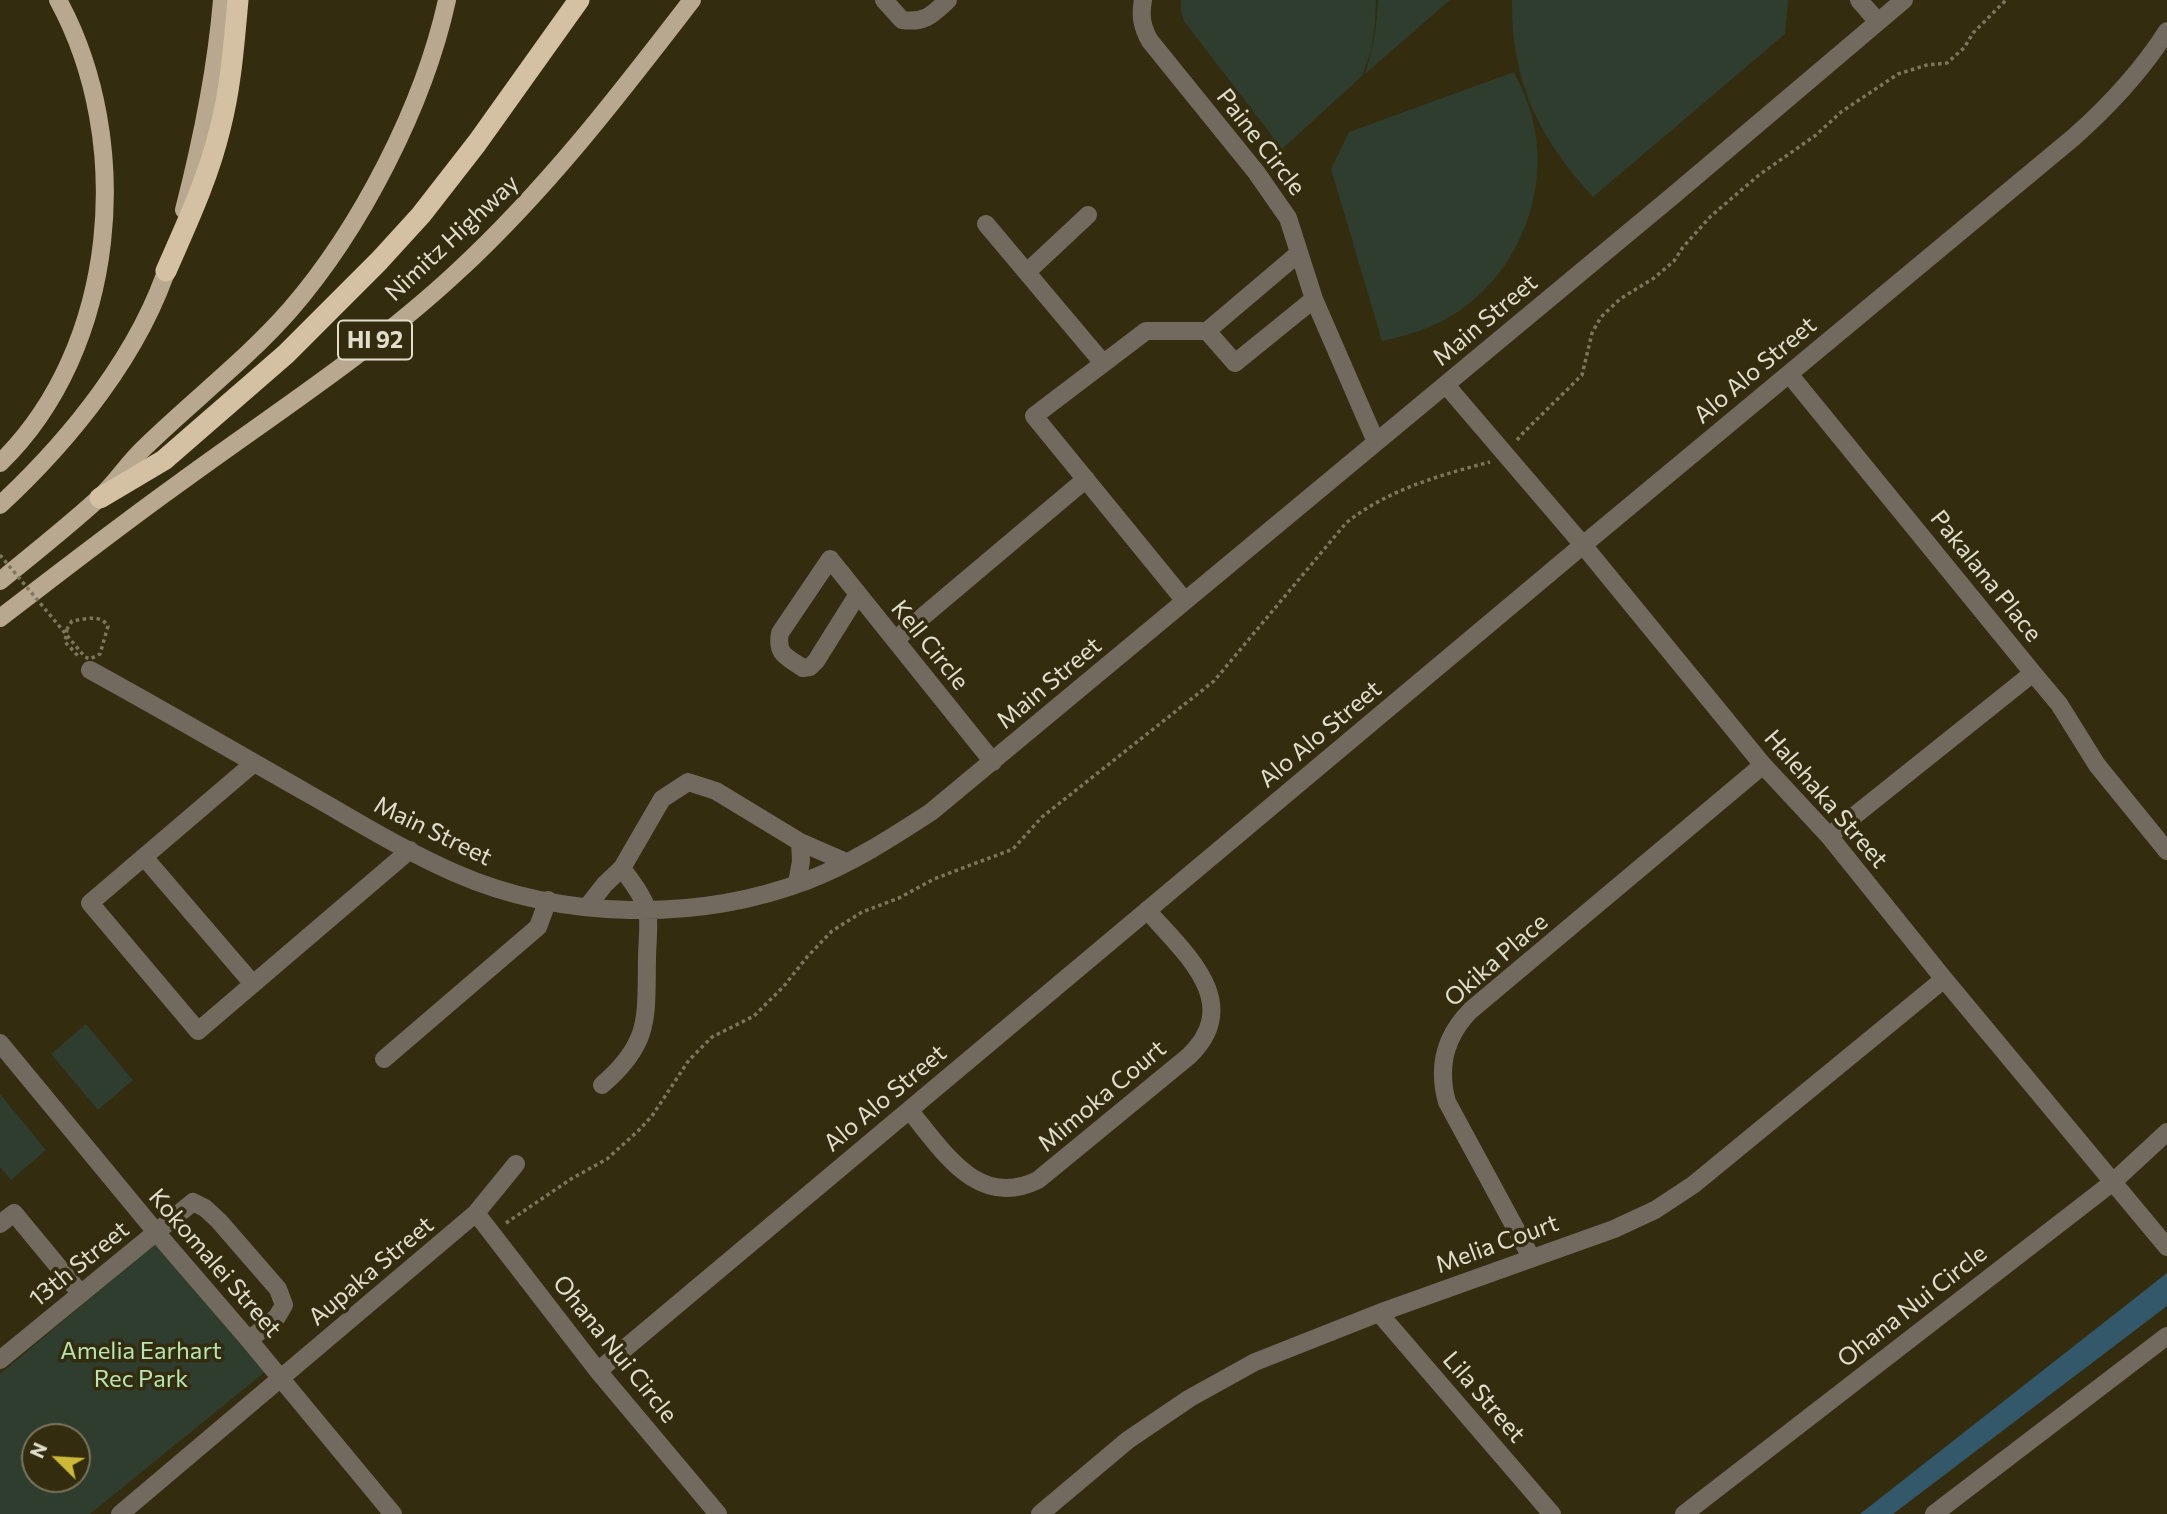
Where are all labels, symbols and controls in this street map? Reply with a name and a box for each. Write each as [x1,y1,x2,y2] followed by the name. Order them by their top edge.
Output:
[1210,83,1312,201] street label: Paine Circle
[379,169,525,307] street label: Nimitz Highway
[1427,268,1543,372] street label: Main Street
[1688,310,1822,430] street label: Alo Alo Street
[338,320,412,360] road number: HI 92
[1924,504,2048,648] street label: Pakalana Place
[885,594,975,696] street label: Kell Circle
[991,631,1107,735] street label: Main Street
[1253,674,1387,794] street label: Alo Alo Street
[1758,724,1894,874] street label: Halehaka Street
[369,790,497,872] street label: Main Street
[1439,907,1553,1013] street label: Okika Place
[1032,1034,1172,1158] street label: Mimoka Court
[818,1038,952,1158] street label: Alo Alo Street
[143,1183,287,1343] street label: Kokomalei Street
[1432,1208,1562,1280] street label: Melia Court
[303,1210,439,1332] street label: Aupaka Street
[23,1215,135,1313] street label: 13th Street
[1832,1239,1992,1373] street label: Ohana Nui Circle
[547,1269,683,1429] street label: Ohana Nui Circle
[60,1337,222,1393] park label: Amelia Earhart Rec Park
[1437,1346,1531,1448] street label: Lila Street
[21,1423,91,1493] north arrow
[25,1439,52,1461] text: N

